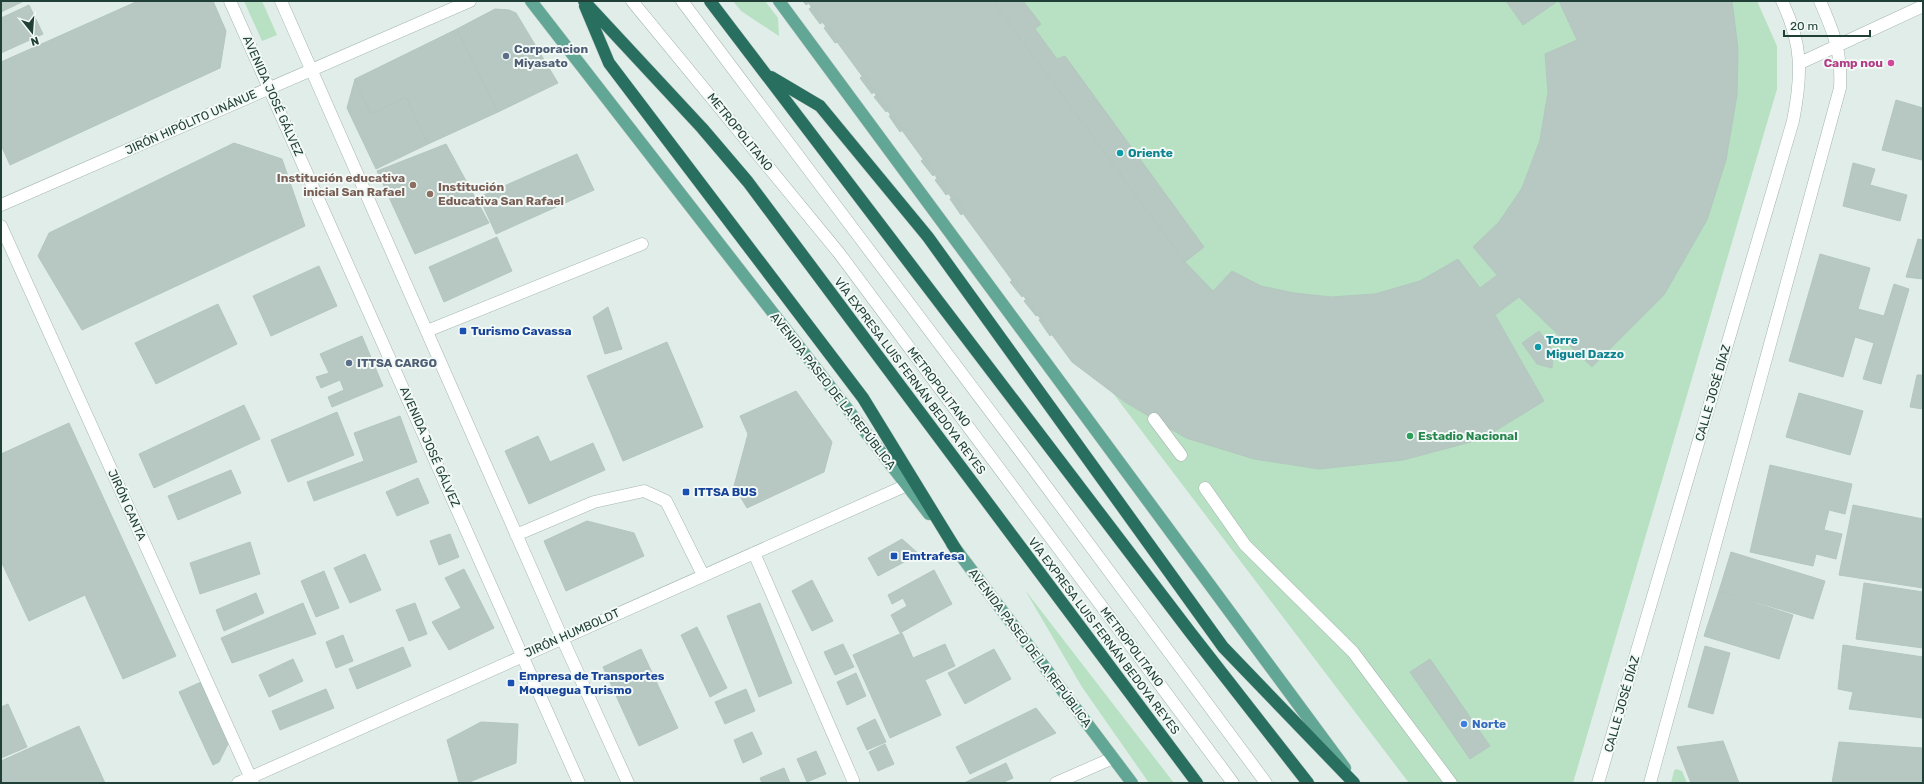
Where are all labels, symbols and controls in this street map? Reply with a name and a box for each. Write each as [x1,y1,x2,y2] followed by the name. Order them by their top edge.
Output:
[12,12,52,52] north arrow
[1784,12,1870,38] scale bar
[1790,19,1818,33] text: 20 m
[29,34,40,48] text: N
[240,34,306,158] street label: AVENIDA JOSÉ GÁLVEZ
[514,42,588,70] place label: Corporacion Miyasato
[501,51,511,61] marker: Corporacion Miyasato
[1824,56,1883,70] place label: Camp nou
[1886,58,1896,68] marker: Camp nou
[123,87,259,157] street label: JIRÓN HIPÓLITO UNÁNUE
[704,90,776,174] street label: METROPOLITANO
[1128,146,1173,160] place label: Oriente
[1115,148,1125,158] marker: Oriente
[277,171,405,199] place label: Institución educativa inicial San Rafael
[408,180,418,190] marker: Institución educativa inicial San Rafael
[438,180,564,208] place label: Institución Educativa San Rafael
[425,189,435,199] marker: Institución Educativa San Rafael
[831,275,989,477] street label: VÍA EXPRESA LUIS FERNÁN BEDOYA REYES
[767,310,899,472] street label: AVENIDA PASEO DE LA REPÚBLICA
[471,324,572,338] place label: Turismo Cavassa
[458,326,468,336] marker: Turismo Cavassa
[1546,333,1624,361] place label: Torre Miguel Dazzo
[1533,342,1543,352] marker: Torre Miguel Dazzo
[1693,343,1733,443] street label: CALLE JOSÉ DÍAZ
[904,344,974,430] street label: METROPOLITANO
[357,356,437,370] place label: ITTSA CARGO
[344,358,354,368] marker: ITTSA CARGO
[397,385,463,509] street label: AVENIDA JOSÉ GÁLVEZ
[1418,429,1518,443] place label: Estadio Nacional
[1405,431,1415,441] marker: Estadio Nacional
[105,467,149,543] street label: JIRÓN CANTA
[694,485,757,499] place label: ITTSA BUS
[681,487,691,497] marker: ITTSA BUS
[1025,535,1183,737] street label: VÍA EXPRESA LUIS FERNÁN BEDOYA REYES
[902,549,965,563] place label: Emtrafesa
[889,551,899,561] marker: Emtrafesa
[966,566,1094,730] street label: AVENIDA PASEO DE LA REPÚBLICA
[1097,604,1167,690] street label: METROPOLITANO
[522,606,622,660] street label: JIRÓN HUMBOLDT
[1602,654,1642,754] street label: CALLE JOSÉ DÍAZ
[519,669,665,697] place label: Empresa de Transportes Moquegua Turismo
[506,678,516,688] marker: Empresa de Transportes Moquegua Turismo
[1472,717,1506,731] place label: Norte
[1459,719,1469,729] marker: Norte

